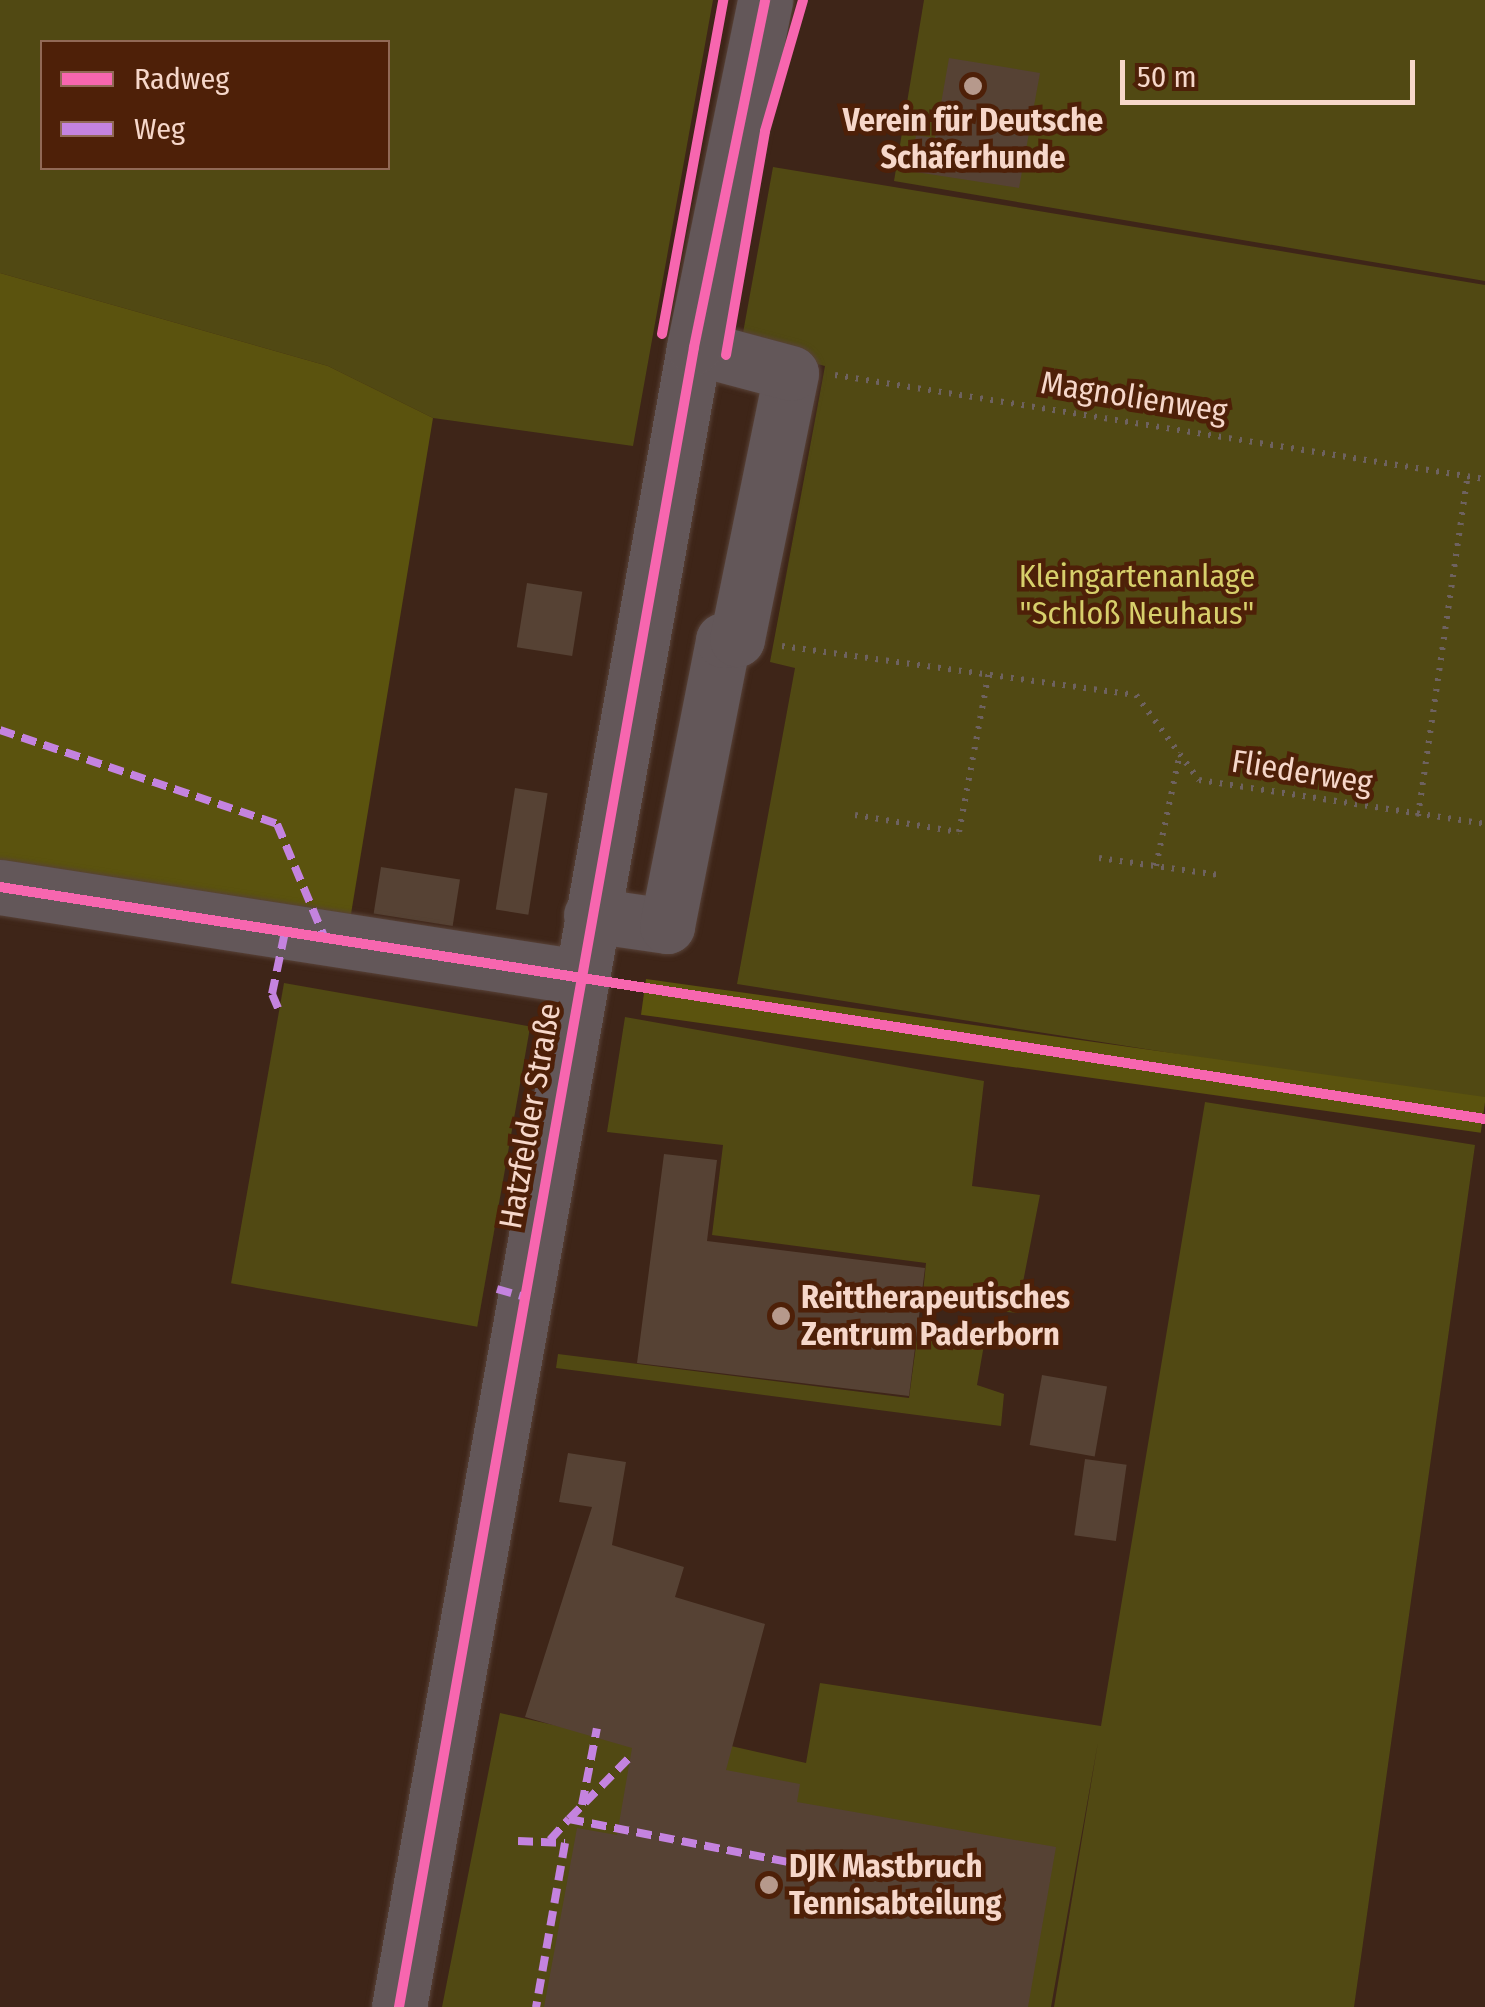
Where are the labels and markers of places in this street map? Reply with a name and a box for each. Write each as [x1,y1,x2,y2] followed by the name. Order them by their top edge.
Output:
[962,75,984,97] marker: Verein für Deutsche Schäferhunde
[843,102,1103,177] place label: Verein für Deutsche Schäferhunde
[801,1279,1070,1354] place label: Reittherapeutisches Zentrum Paderborn
[770,1305,792,1327] marker: Reittherapeutisches Zentrum Paderborn
[789,1848,1001,1923] place label: DJK Mastbruch Tennisabteilung
[758,1874,780,1896] marker: DJK Mastbruch Tennisabteilung

